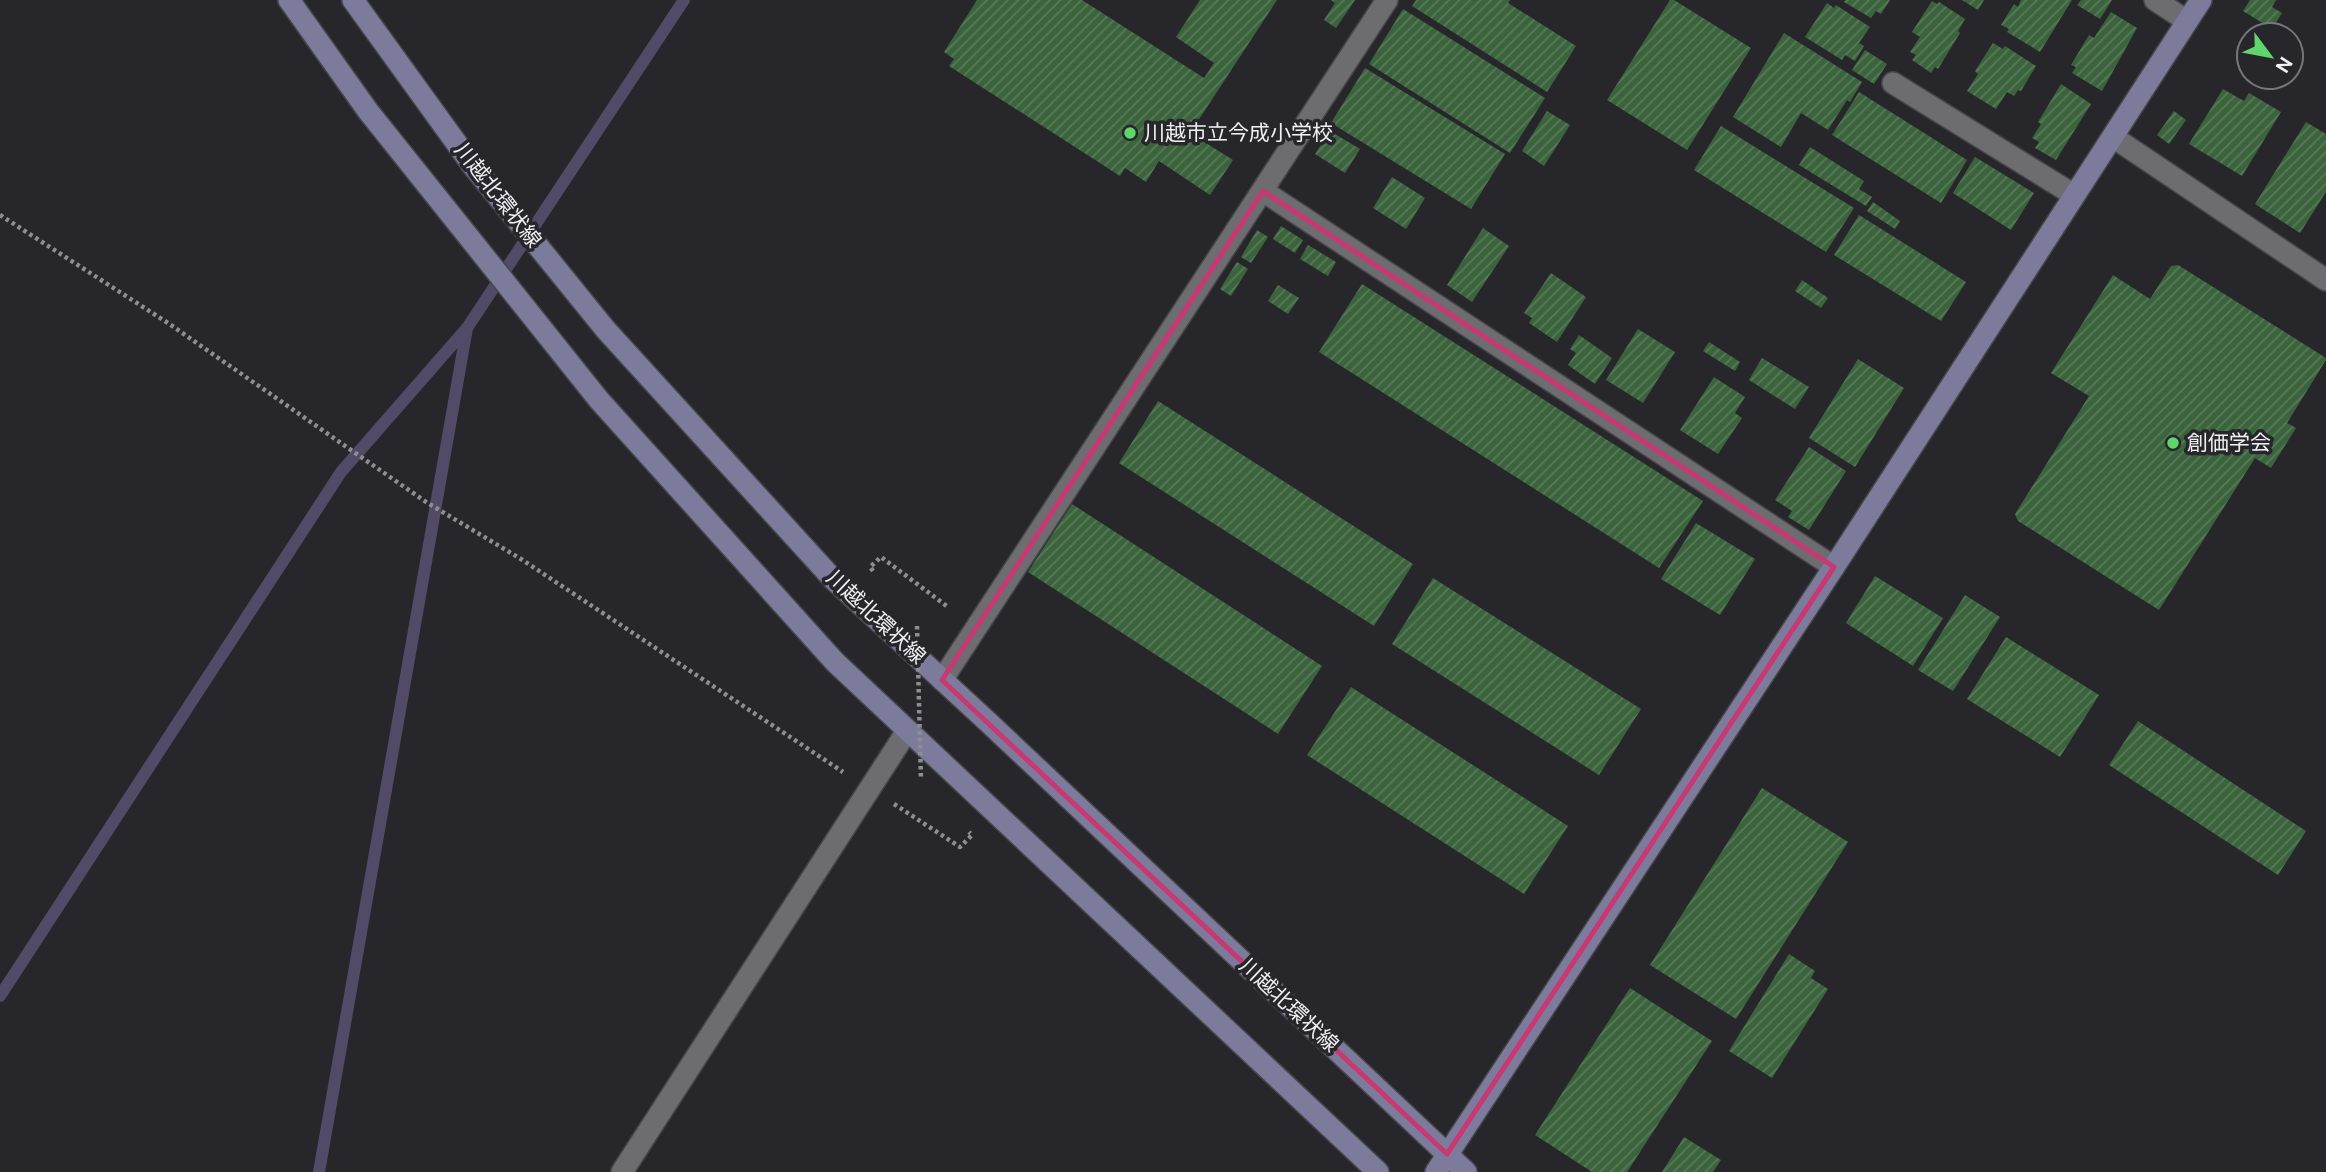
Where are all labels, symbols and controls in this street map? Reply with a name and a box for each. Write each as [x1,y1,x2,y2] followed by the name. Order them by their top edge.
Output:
[2235,21,2305,91] north arrow
[2270,52,2298,77] text: N
[1144,119,1333,147] place label: 川越市立今成小学校
[1122,125,1138,141] marker: 川越市立今成小学校
[448,137,548,253] street label: 川越北環状線
[2187,429,2271,457] place label: 創価学会
[2165,435,2181,451] marker: 創価学会
[820,564,932,670] street label: 川越北環状線
[1233,952,1345,1058] street label: 川越北環状線

